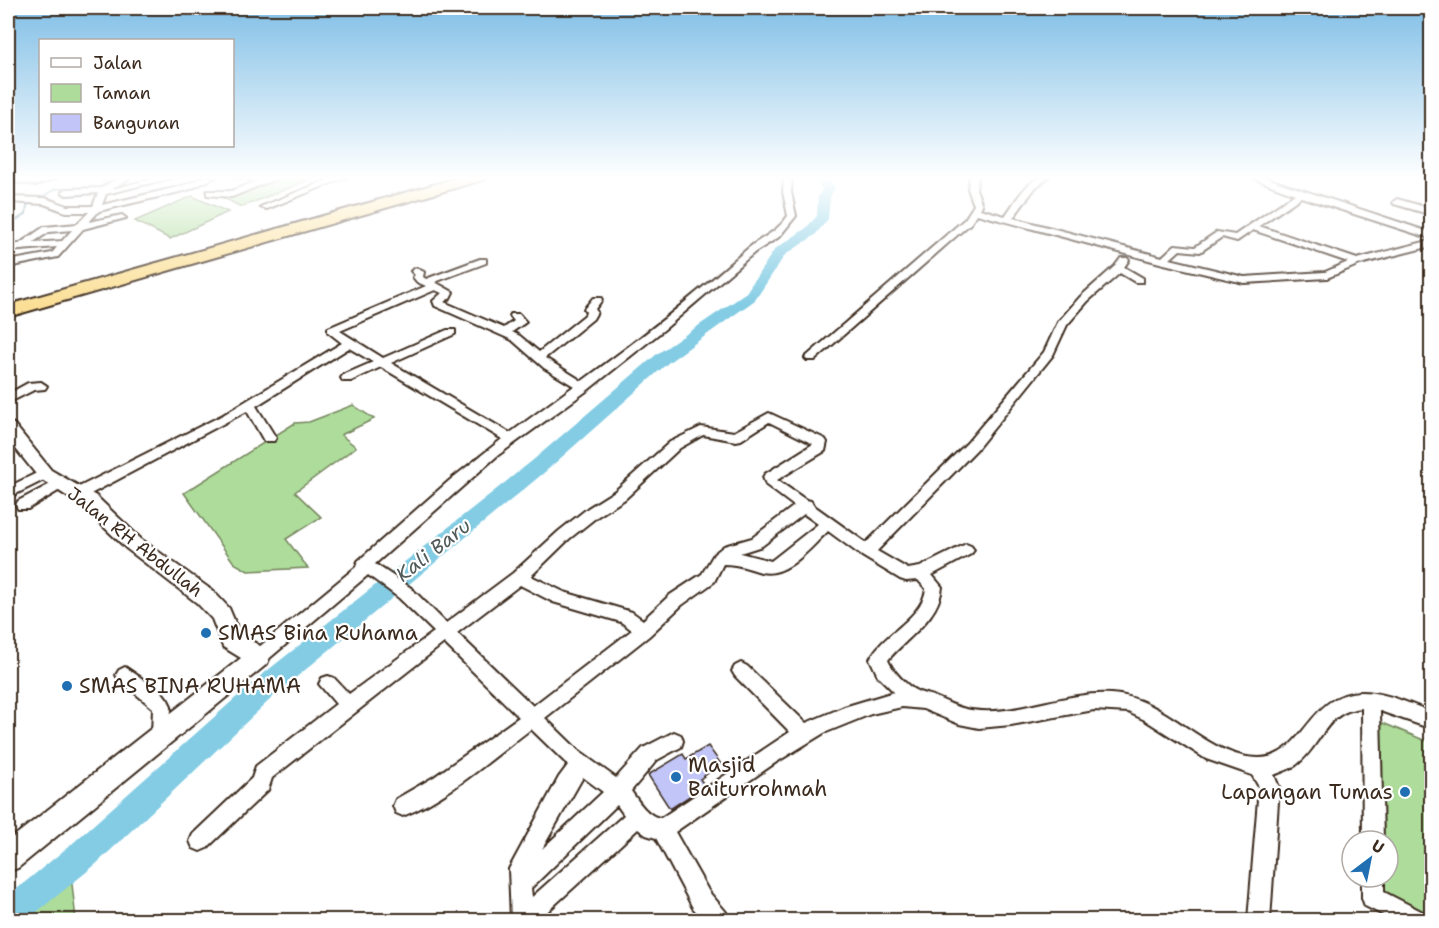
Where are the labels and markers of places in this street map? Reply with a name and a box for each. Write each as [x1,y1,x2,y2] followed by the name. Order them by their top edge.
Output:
[218,619,418,647] place label: SMAS Bina Ruhama
[199,626,213,640] marker: SMAS Bina Ruhama
[79,672,301,700] place label: SMAS BINA RUHAMA
[60,679,74,693] marker: SMAS BINA RUHAMA
[688,751,827,803] place label: Masjid Baiturrohmah
[669,770,683,784] marker: Masjid Baiturrohmah
[1221,778,1393,806] place label: Lapangan Tumas
[1398,785,1412,799] marker: Lapangan Tumas

